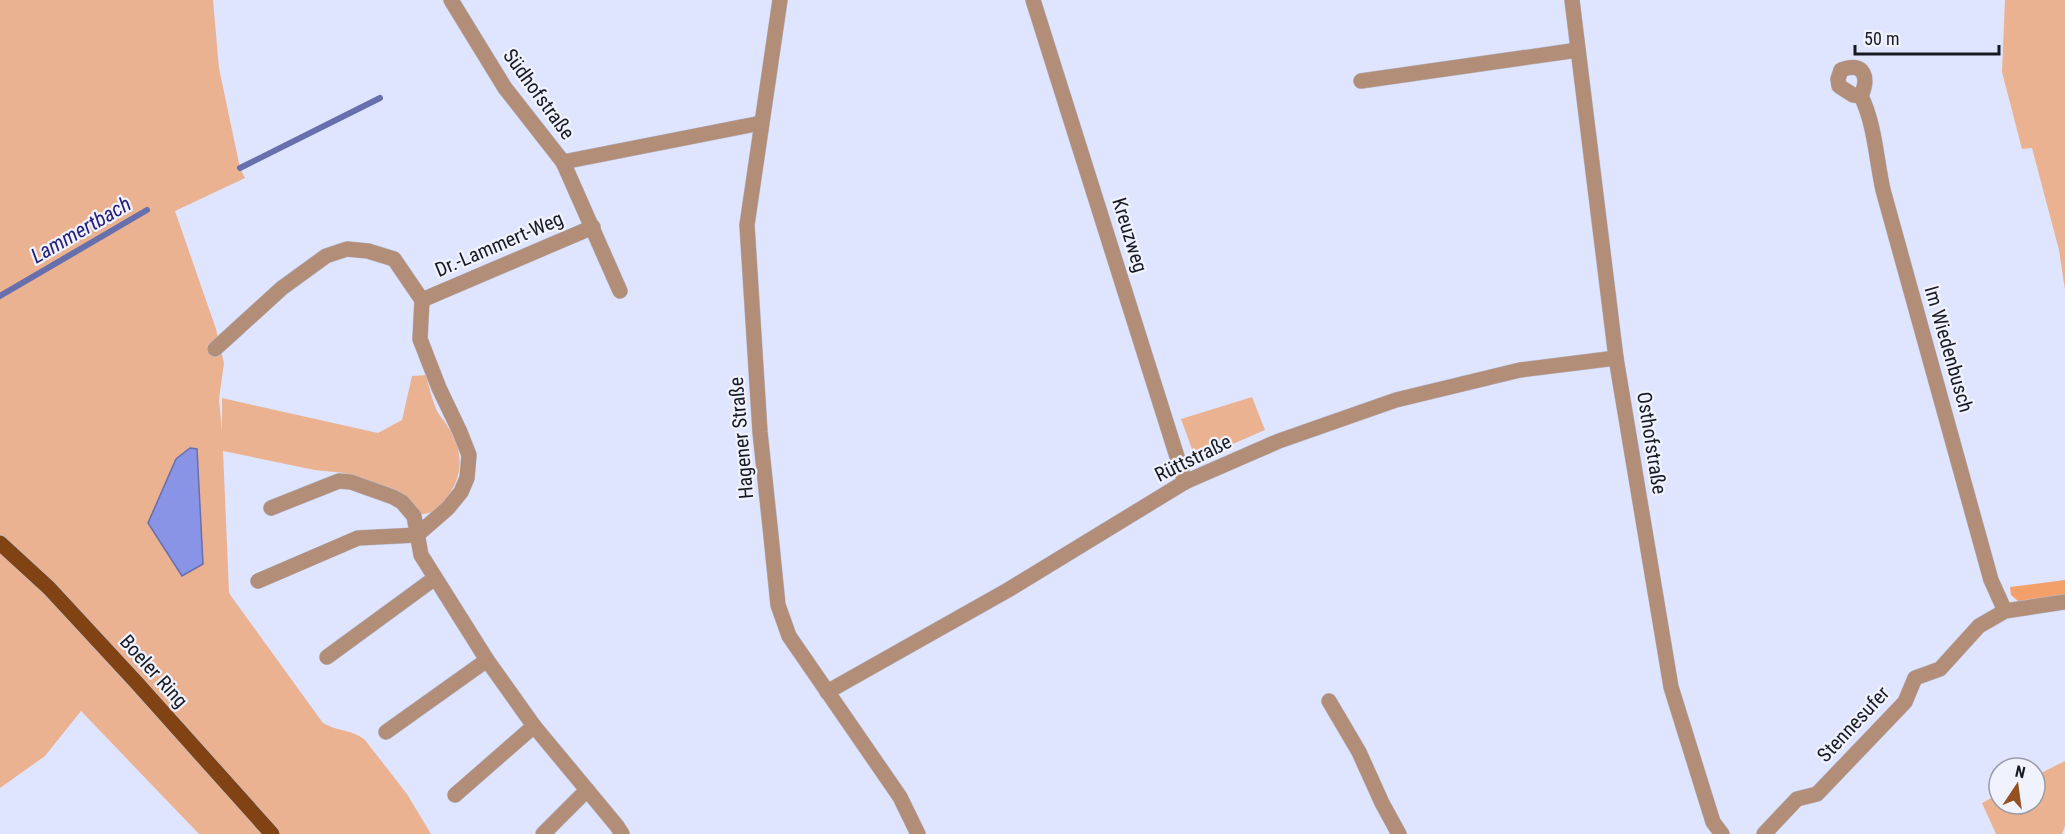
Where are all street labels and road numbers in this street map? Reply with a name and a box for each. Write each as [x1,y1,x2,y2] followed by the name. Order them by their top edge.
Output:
[498,44,580,144] street label: Südhofstraße
[1107,195,1153,275] street label: Kreuzweg
[431,206,567,282] street label: Dr.-Lammert-Weg
[1919,283,1979,415] street label: Im Wiedenbusch
[724,376,758,500] street label: Hagener Straße
[1632,390,1672,496] street label: Osthofstraße
[1151,429,1235,487] street label: Rüttstraße
[115,630,193,712] street label: Boeler Ring
[1812,681,1894,767] street label: Stennesufer

